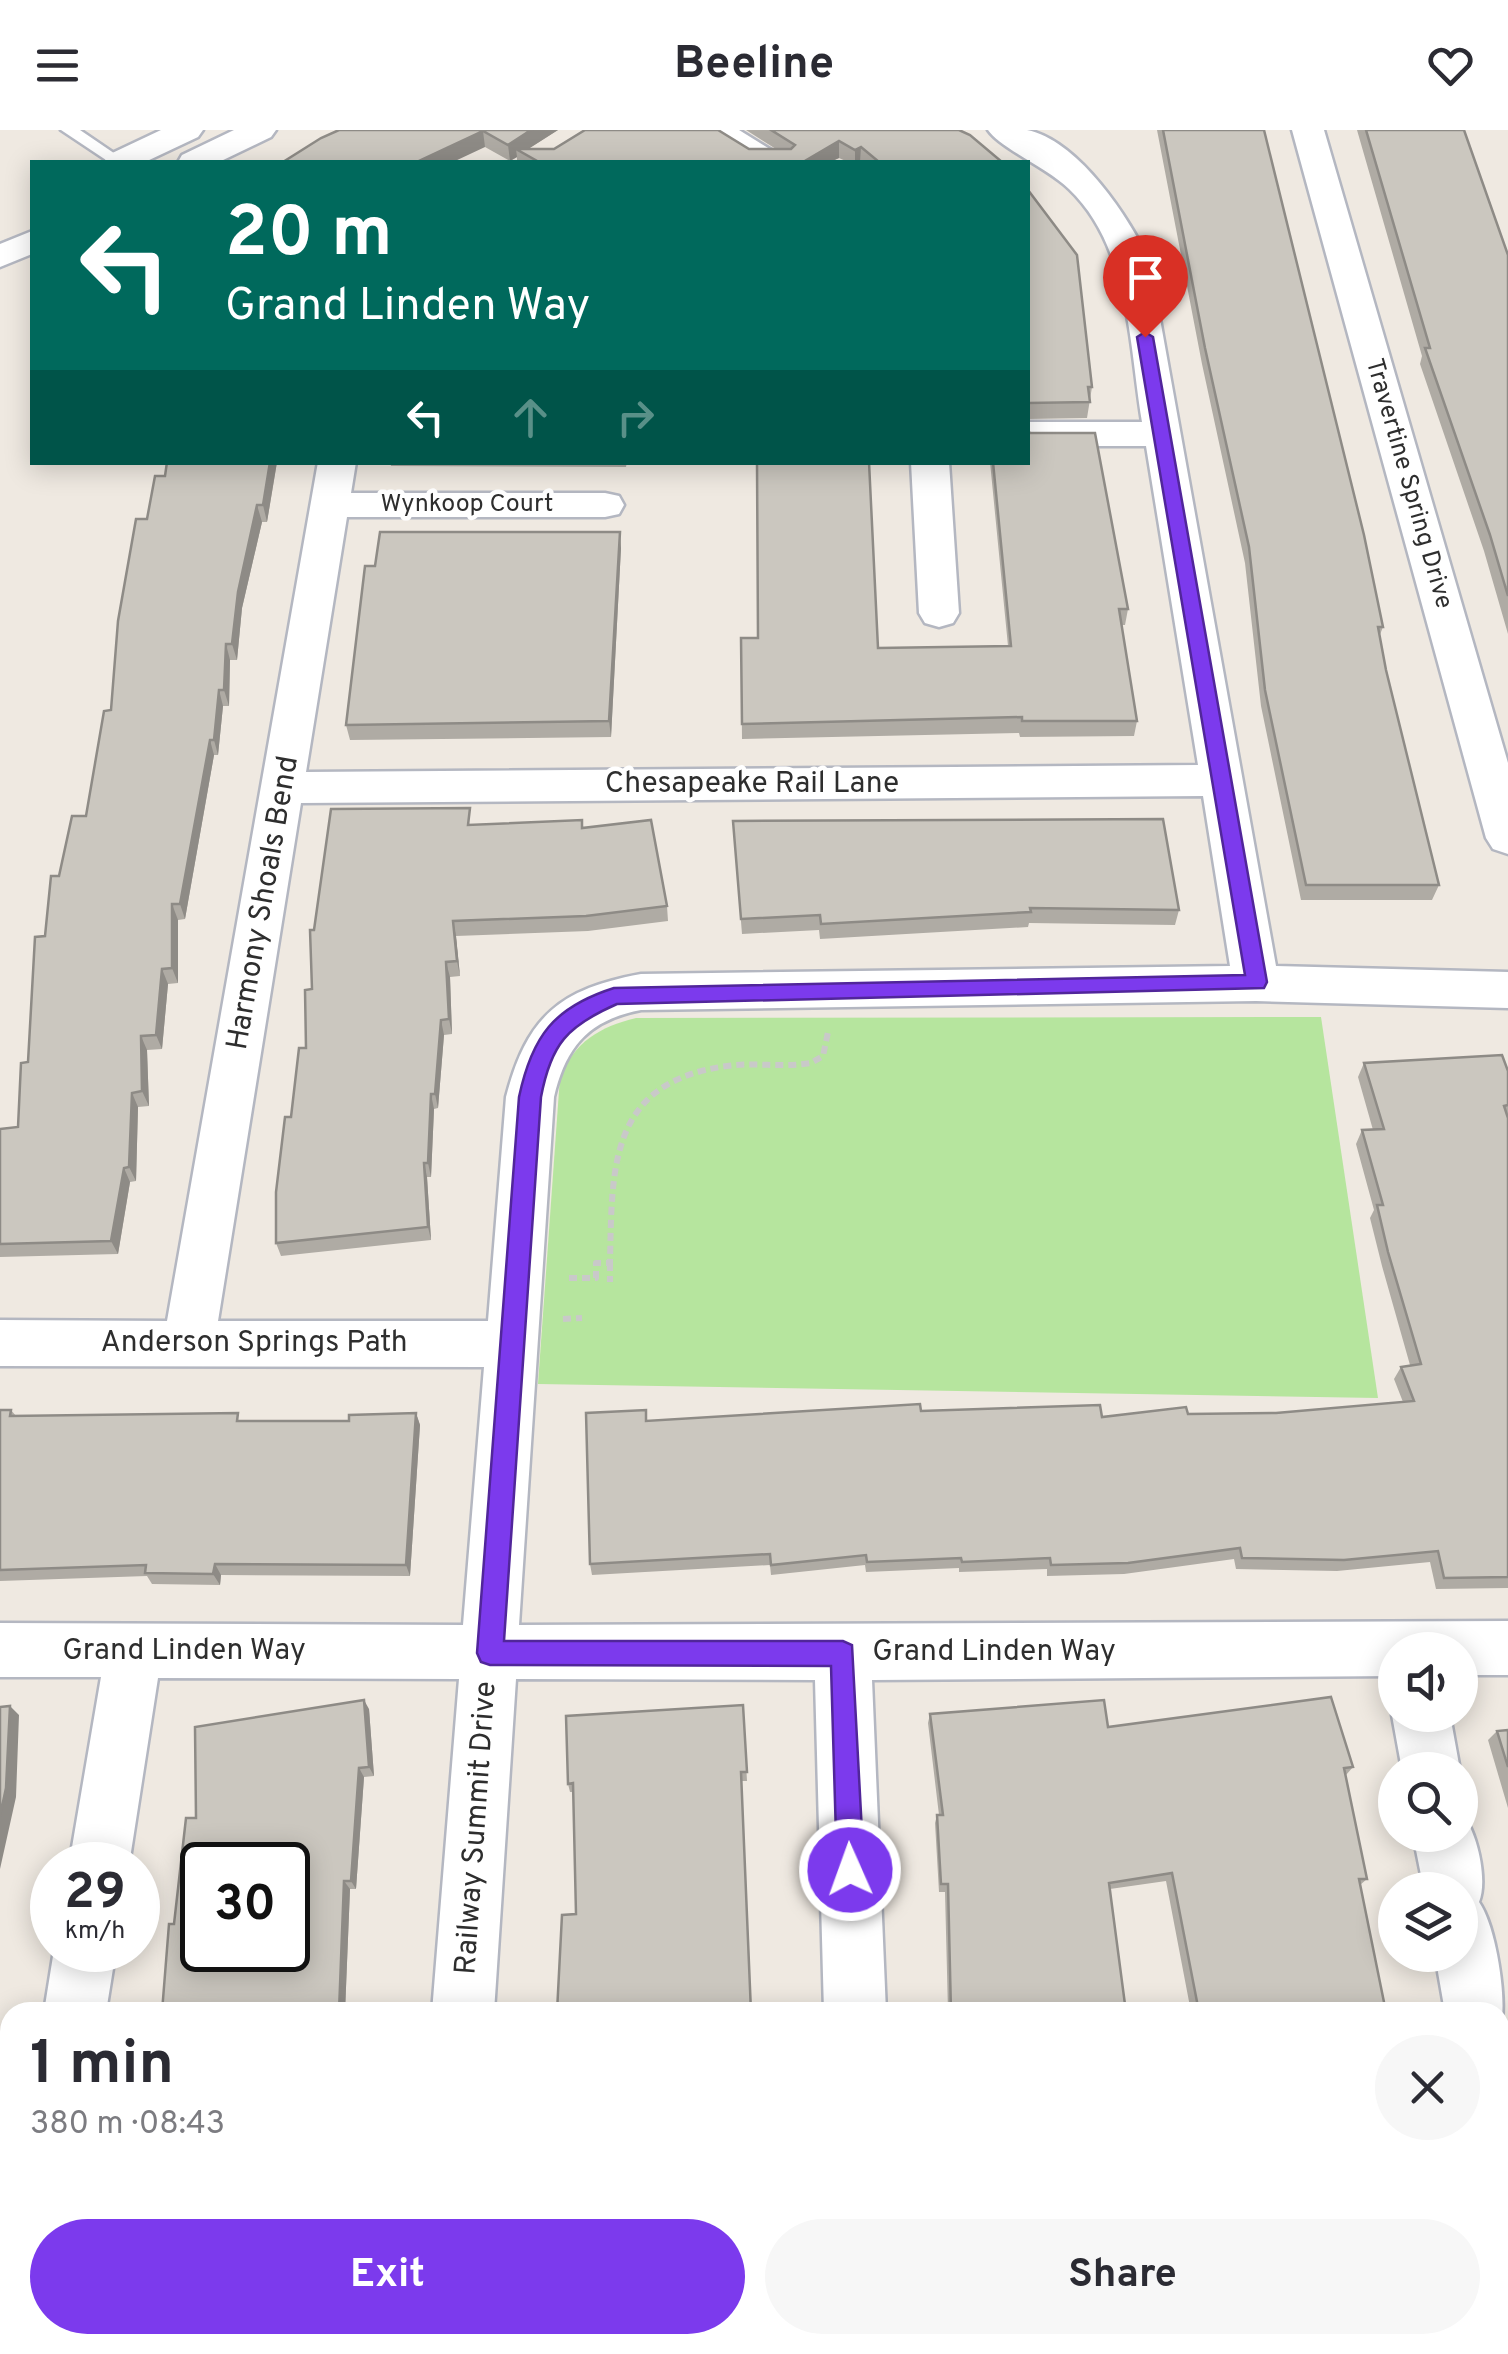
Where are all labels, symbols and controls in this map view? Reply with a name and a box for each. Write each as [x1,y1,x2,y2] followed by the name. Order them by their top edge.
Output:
[674,37,834,94] text: Beeline
[30,38,85,93] icon: menu
[1423,38,1478,93] icon: heart
[225,192,393,281] text: 20 m
[60,200,190,330] icon: left
[1103,235,1188,338] pin
[1118,250,1173,305] icon: arrive
[225,279,590,336] text: Grand Linden Way
[1357,355,1459,613] street label: Travertine Spring Drive
[398,390,453,445] icon: left
[503,390,558,445] icon: ahead
[608,390,663,445] icon: right
[380,489,554,521] street label: Wynkoop Court
[220,753,308,1053] street label: Harmony Shoals Bend
[605,766,899,803] street label: Chesapeake Rail Lane
[100,1325,408,1362] street label: Anderson Springs Path
[1378,1632,1478,1972] map controls
[1378,1632,1478,1732] button: sound
[62,1633,306,1670] street label: Grand Linden Way
[872,1634,1116,1671] street label: Grand Linden Way
[448,1680,506,1976] street label: Railway Summit Drive
[1378,1752,1478,1852] button: search
[798,1818,902,1922] position arrow
[180,1842,310,1972] speed limit sign: 30
[64,1863,126,1926] text: 29
[1378,1872,1478,1972] button: layers
[65,1916,125,1948] text: km/h
[30,2029,174,2105] text: 1 min
[1375,2035,1480,2140] button: close
[30,2105,225,2145] text: 380 m · 08:43
[30,2219,745,2334] button: Exit
[765,2219,1480,2334] button: Share

